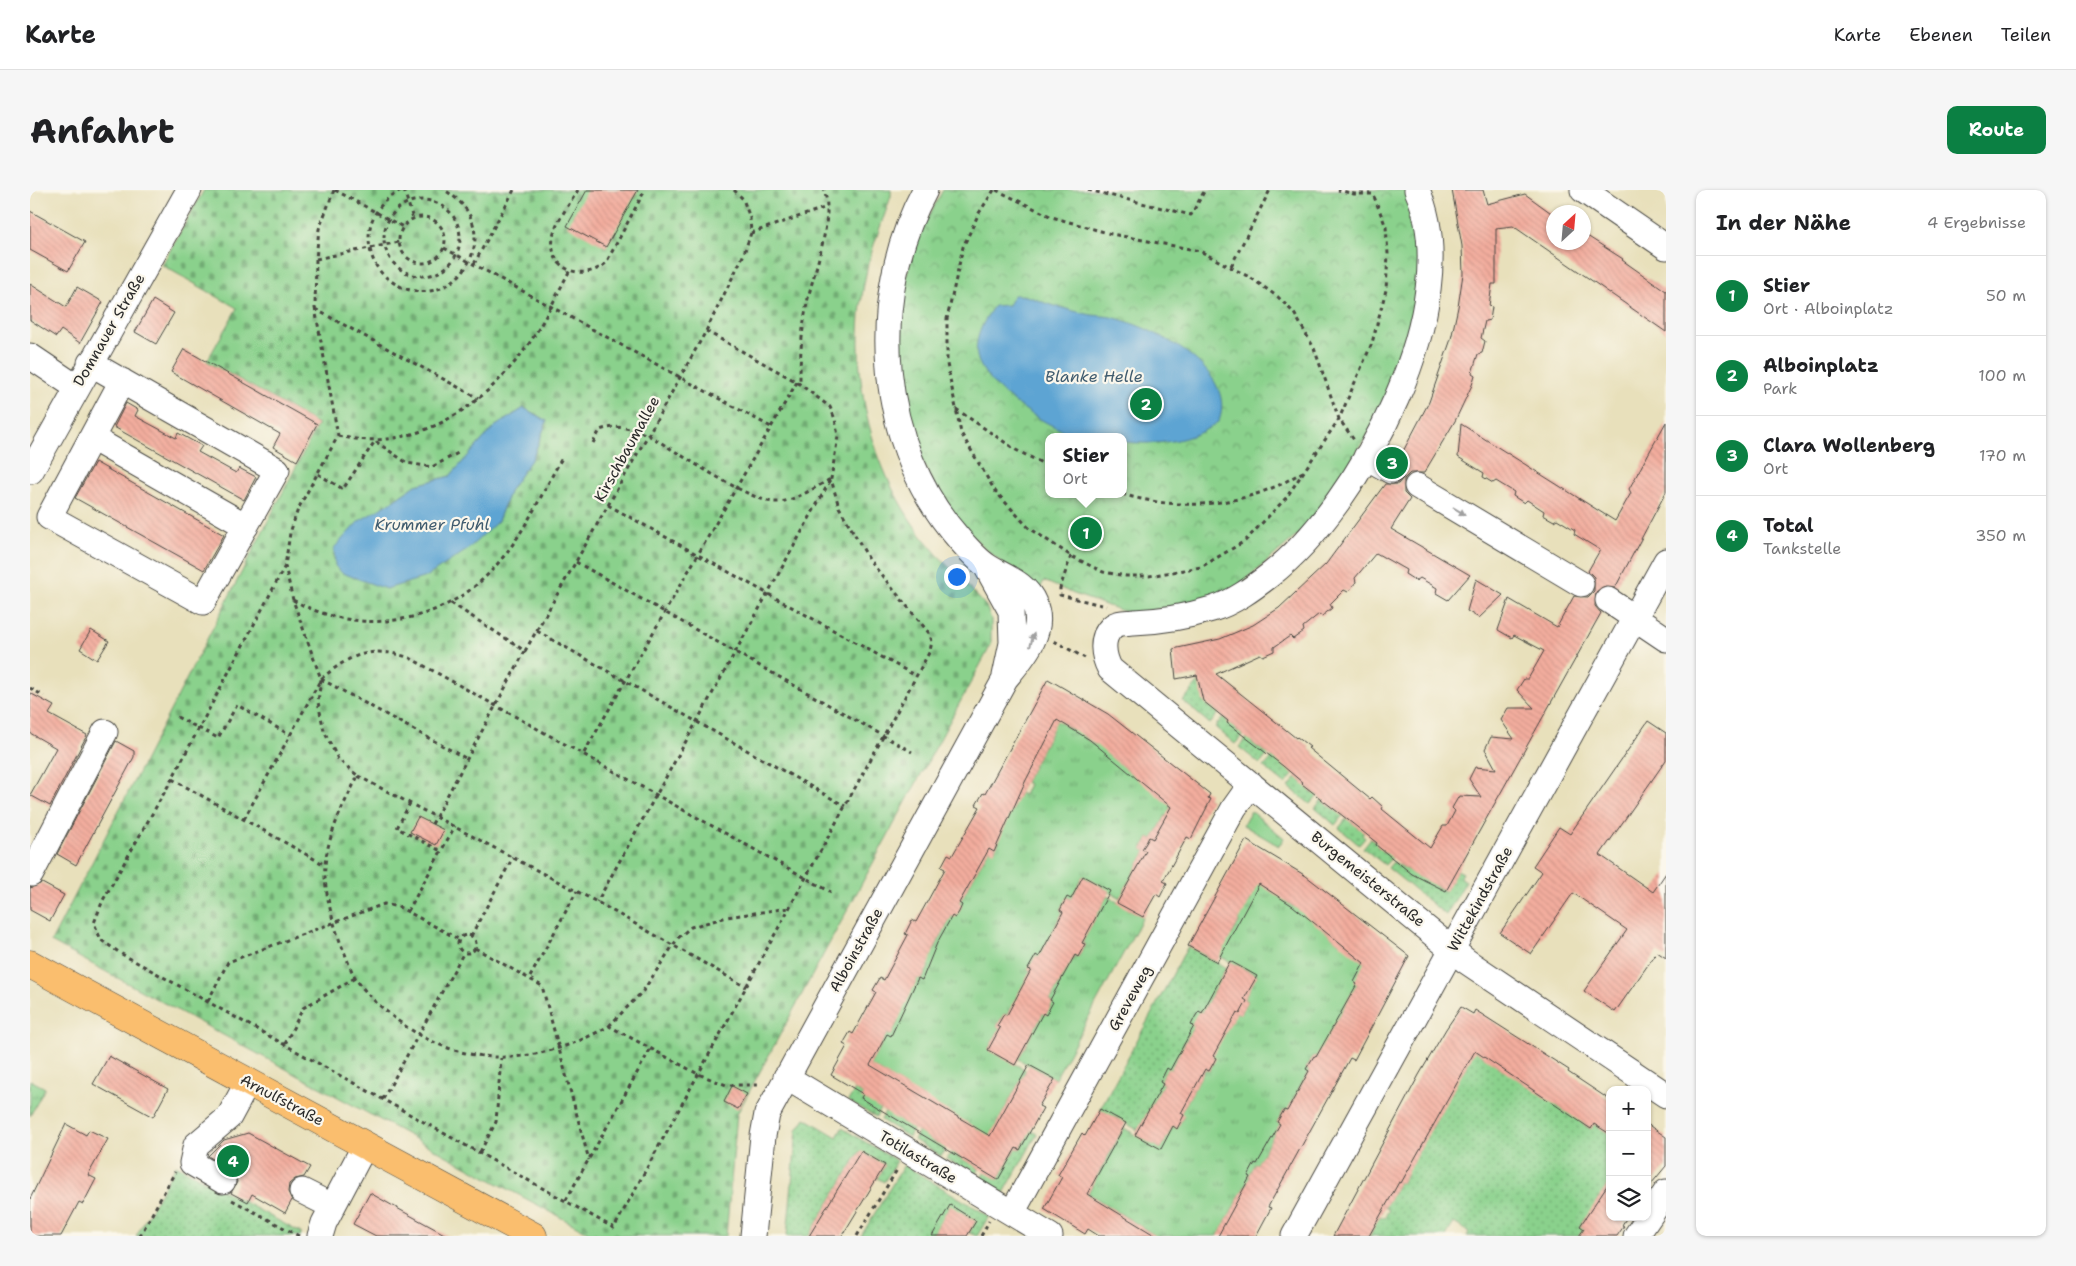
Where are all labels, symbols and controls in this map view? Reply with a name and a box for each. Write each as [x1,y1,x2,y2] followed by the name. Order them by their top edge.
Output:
[25,19,96,51] text: Karte
[1834,23,1881,47] text: Karte
[1909,23,1973,47] text: Ebenen
[2001,23,2051,47] text: Teilen
[1947,106,2046,154] button: Route
[30,107,174,154] text: Anfahrt
[1546,205,1591,250] north arrow
[1716,209,1851,237] text: In der Nähe
[1927,212,2026,233] text: 4 Ergebnisse
[69,270,149,390] street label: Domnauer Straße
[1763,273,1810,298] text: Stier
[1728,285,1736,306] text: 1
[1986,285,2026,306] text: 50 m
[1763,298,1893,319] text: Ort · Alboinplatz
[1763,353,1879,378] text: Alboinplatz
[1726,365,1738,386] text: 2
[1978,365,2026,386] text: 100 m
[1045,366,1143,387] water label: Blanke Helle
[1763,378,1797,399] text: Park
[1130,385,1162,423] pin: 2
[590,393,664,505] street label: Kirschbaumallee
[1045,433,1127,498] popup
[1763,433,1935,458] text: Clara Wollenberg
[1062,443,1110,468] text: Stier
[1376,444,1408,482] pin: 3
[1726,445,1738,466] text: 3
[1979,445,2026,466] text: 170 m
[1763,458,1789,479] text: Ort
[1062,468,1088,489] text: Ort
[1453,507,1466,516] one-way arrow
[1763,513,1814,538] text: Total
[374,514,490,535] water label: Krummer Pfuhl
[1070,514,1102,552] pin: 1
[1726,525,1738,546] text: 4
[1975,525,2026,546] text: 350 m
[1763,538,1841,559] text: Tankstelle
[944,564,970,590] your location
[1029,632,1037,647] one-way arrow
[1307,827,1429,931] street label: Burgemeisterstraße
[1443,843,1517,955] street label: Wittekindstraße
[825,904,887,996] street label: Alboinstraße
[1104,962,1156,1034] street label: Greveweg
[237,1070,327,1130] street label: Arnulfstraße
[1606,1086,1651,1221] map controls
[1606,1086,1651,1131] button: +
[875,1126,961,1188] street label: Totilastraße
[1606,1131,1651,1176] button: −
[217,1142,249,1180] pin: 4
[1606,1176,1651,1221] button: layers

